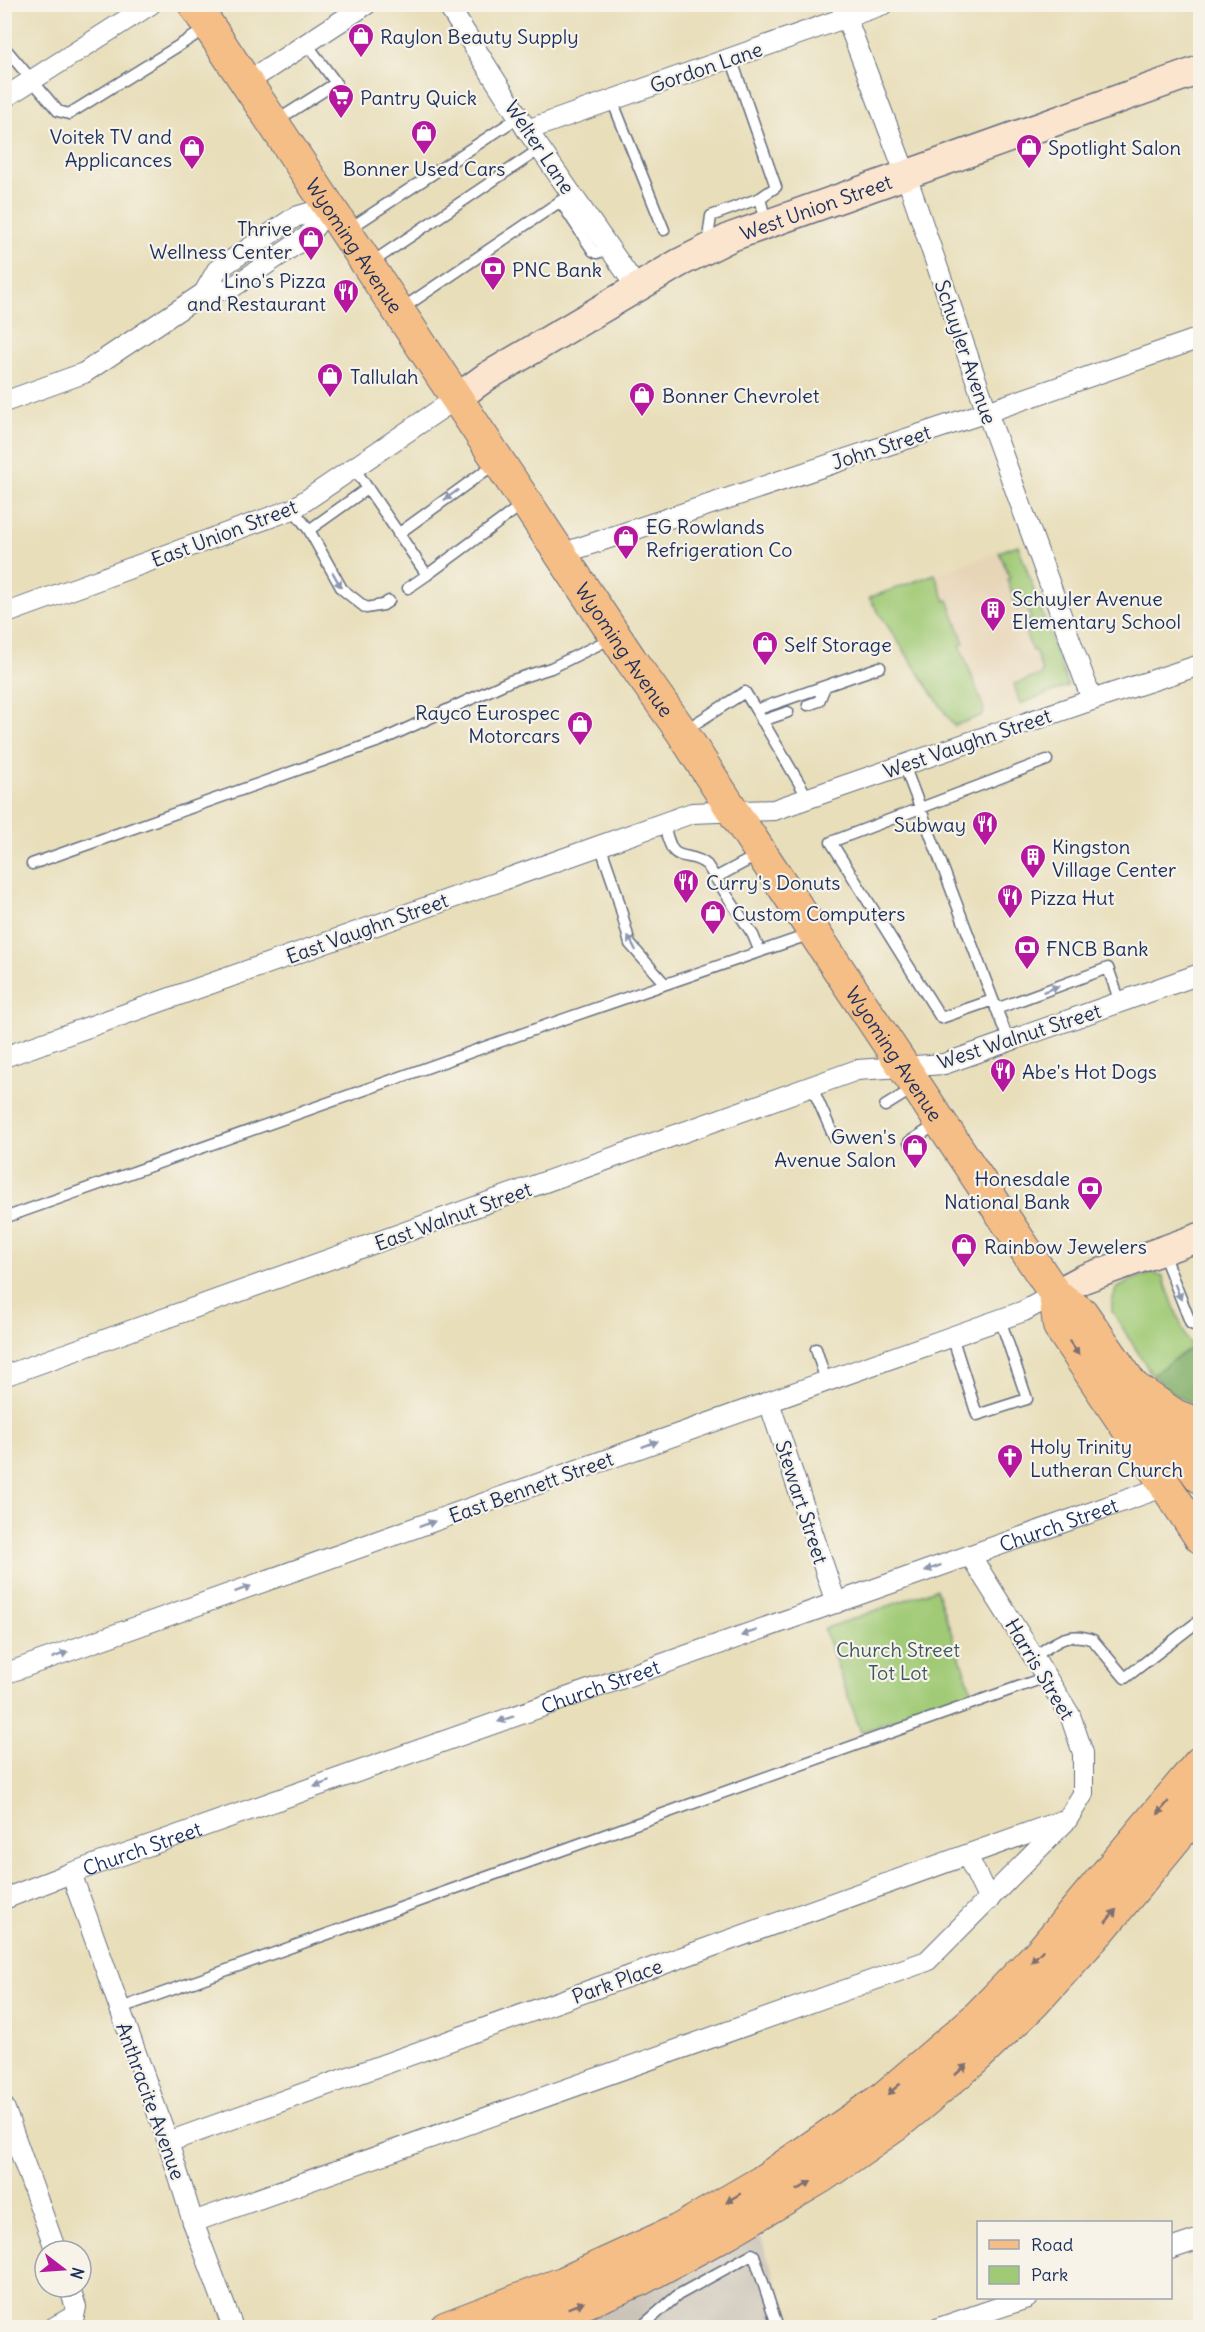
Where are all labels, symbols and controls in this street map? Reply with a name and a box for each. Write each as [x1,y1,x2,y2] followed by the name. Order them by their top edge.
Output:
[346,21,376,59] shop icon: Raylon Beauty Supply
[380,24,579,49] place label: Raylon Beauty Supply
[646,36,766,98] street label: Gordon Lane
[326,82,356,120] supermarket icon: Pantry Quick
[360,85,477,110] place label: Pantry Quick
[500,95,580,199] street label: Welter Lane
[409,118,439,156] shop icon: Bonner Used Cars
[50,124,172,172] place label: Voitek TV and Applicances
[1014,132,1044,170] shop icon: Spotlight Salon
[177,133,207,171] shop icon: Voitek TV and Applicances
[1048,135,1181,160] place label: Spotlight Salon
[343,156,505,181] place label: Bonner Used Cars
[736,168,895,245] street label: West Union Street
[301,173,409,318] street label: Wyoming Avenue
[149,216,292,264] place label: Thrive Wellness Center
[296,224,326,262] shop icon: Thrive Wellness Center
[478,254,508,292] bank icon: PNC Bank
[512,257,602,282] place label: PNC Bank
[187,268,326,316] place label: Lino's Pizza and Restaurant
[331,277,361,315] restaurant icon: Lino's Pizza and Restaurant
[930,277,1002,427] street label: Schuyler Avenue
[315,361,345,399] shop icon: Tallulah
[350,364,419,389] place label: Tallulah
[627,380,657,418] shop icon: Bonner Chevrolet
[662,383,820,408] place label: Bonner Chevrolet
[828,419,934,475] street label: John Street
[444,489,460,501] one-way arrow
[148,494,301,572] street label: East Union Street
[646,514,793,562] place label: EG Rowlands Refrigeration Co
[611,523,641,561] shop icon: EG Rowlands Refrigeration Co
[332,572,343,588] one-way arrow
[570,578,679,721] street label: Wyoming Avenue
[1012,586,1181,634] place label: Schuyler Avenue Elementary School
[978,595,1008,633] building icon: Schuyler Avenue Elementary School
[750,629,780,667] shop icon: Self Storage
[784,632,892,657] place label: Self Storage
[415,700,560,748] place label: Rayco Eurospec Motorcars
[880,702,1054,783] street label: West Vaughn Street
[565,709,595,747] shop icon: Rayco Eurospec Motorcars
[970,809,1000,847] restaurant icon: Subway
[894,812,966,837] place label: Subway
[1052,834,1176,882] place label: Kingston Village Center
[1018,842,1048,880] building icon: Kingston Village Center
[671,867,701,905] restaurant icon: Curry's Donuts
[706,870,840,895] place label: Curry's Donuts
[995,882,1025,920] restaurant icon: Pizza Hut
[1030,885,1115,910] place label: Pizza Hut
[283,887,452,969] street label: East Vaughn Street
[698,898,728,936] shop icon: Custom Computers
[732,901,905,926] place label: Custom Computers
[1012,933,1042,971] bank icon: FNCB Bank
[627,934,637,951] one-way arrow
[1046,936,1148,961] place label: FNCB Bank
[841,981,949,1126] street label: Wyoming Avenue
[1042,984,1060,993] one-way arrow
[934,998,1104,1074] street label: West Walnut Street
[988,1056,1018,1094] restaurant icon: Abe's Hot Dogs
[1022,1059,1157,1084] place label: Abe's Hot Dogs
[774,1124,896,1172] place label: Gwen's Avenue Salon
[900,1132,930,1170] shop icon: Gwen's Avenue Salon
[944,1166,1070,1214] place label: Honesdale National Bank
[1075,1174,1105,1212] bank icon: Honesdale National Bank
[371,1176,535,1256] street label: East Walnut Street
[949,1231,979,1269] shop icon: Rainbow Jewelers
[984,1234,1147,1259] place label: Rainbow Jewelers
[1174,1283,1183,1301] one-way arrow
[1068,1339,1079,1356] one-way arrow
[1030,1434,1183,1482] place label: Holy Trinity Lutheran Church
[770,1437,834,1567] street label: Stewart Street
[641,1439,659,1448] one-way arrow
[995,1442,1025,1480] church icon: Holy Trinity Lutheran Church
[445,1446,617,1528] street label: East Bennett Street
[996,1492,1121,1557] street label: Church Street
[418,1518,436,1528] one-way arrow
[924,1564,942,1574] one-way arrow
[234,1584,252,1594] one-way arrow
[1000,1614,1080,1724] street label: Harris Street
[740,1629,758,1639] one-way arrow
[836,1637,960,1685] park label: Church Street Tot Lot
[51,1649,69,1659] one-way arrow
[537,1653,663,1718] street label: Church Street
[497,1715,515,1725] one-way arrow
[313,1780,331,1790] one-way arrow
[1157,1800,1170,1816] one-way arrow
[79,1815,205,1880] street label: Church Street
[1104,1909,1117,1924] one-way arrow
[1030,1949,1044,1964] one-way arrow
[568,1953,666,2009] street label: Park Place
[111,2019,191,2183] street label: Anthracite Avenue
[953,2064,969,2077] one-way arrow
[887,2082,902,2095] one-way arrow
[796,2181,812,2192] one-way arrow
[725,2193,741,2204] one-way arrow
[977,2221,1172,2299] legend
[1031,2233,1074,2256] text: Road
[33,2239,93,2299] north arrow
[1031,2263,1068,2286] text: Park
[66,2265,89,2282] text: N
[567,2300,585,2309] one-way arrow

